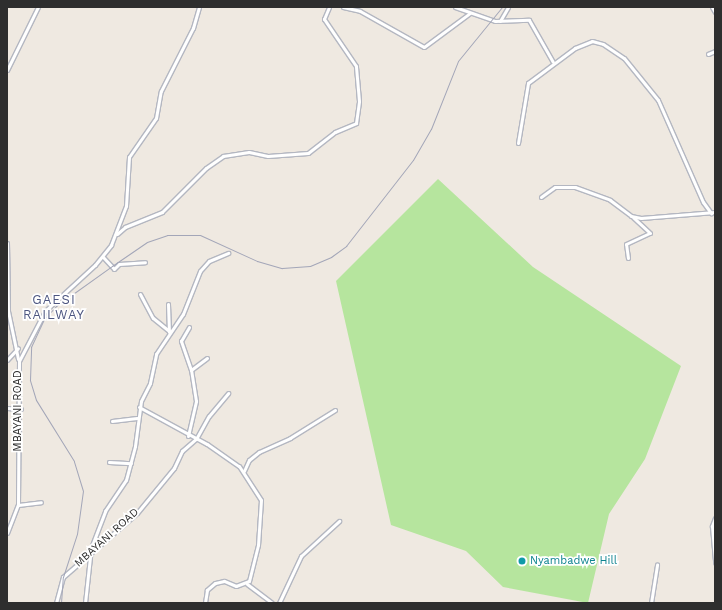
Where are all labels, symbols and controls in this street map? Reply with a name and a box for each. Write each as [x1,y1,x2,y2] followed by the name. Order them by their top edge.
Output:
[23,293,85,324] district label: GAESI RAILWAY
[11,370,25,452] street label: MBAYANI ROAD
[72,506,142,570] street label: MBAYANI ROAD
[530,554,617,568] place label: Nyambadwe Hill
[517,556,527,566] marker: Nyambadwe Hill

